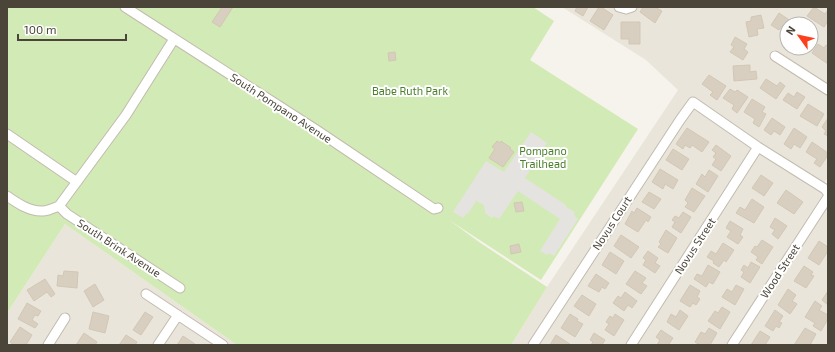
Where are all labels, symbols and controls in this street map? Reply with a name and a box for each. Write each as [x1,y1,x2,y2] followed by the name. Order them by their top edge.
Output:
[18,16,126,42] scale bar
[779,16,819,56] north arrow
[24,22,56,36] text: 100 m
[783,23,798,37] text: N
[228,70,334,145] street label: South Pompano Avenue
[372,84,448,97] park label: Babe Ruth Park
[519,144,567,170] park label: Pompano Trailhead
[589,193,634,252] street label: Novus Court
[672,215,718,276] street label: Novus Street
[75,216,163,279] street label: South Brink Avenue
[757,241,802,300] street label: Wood Street

